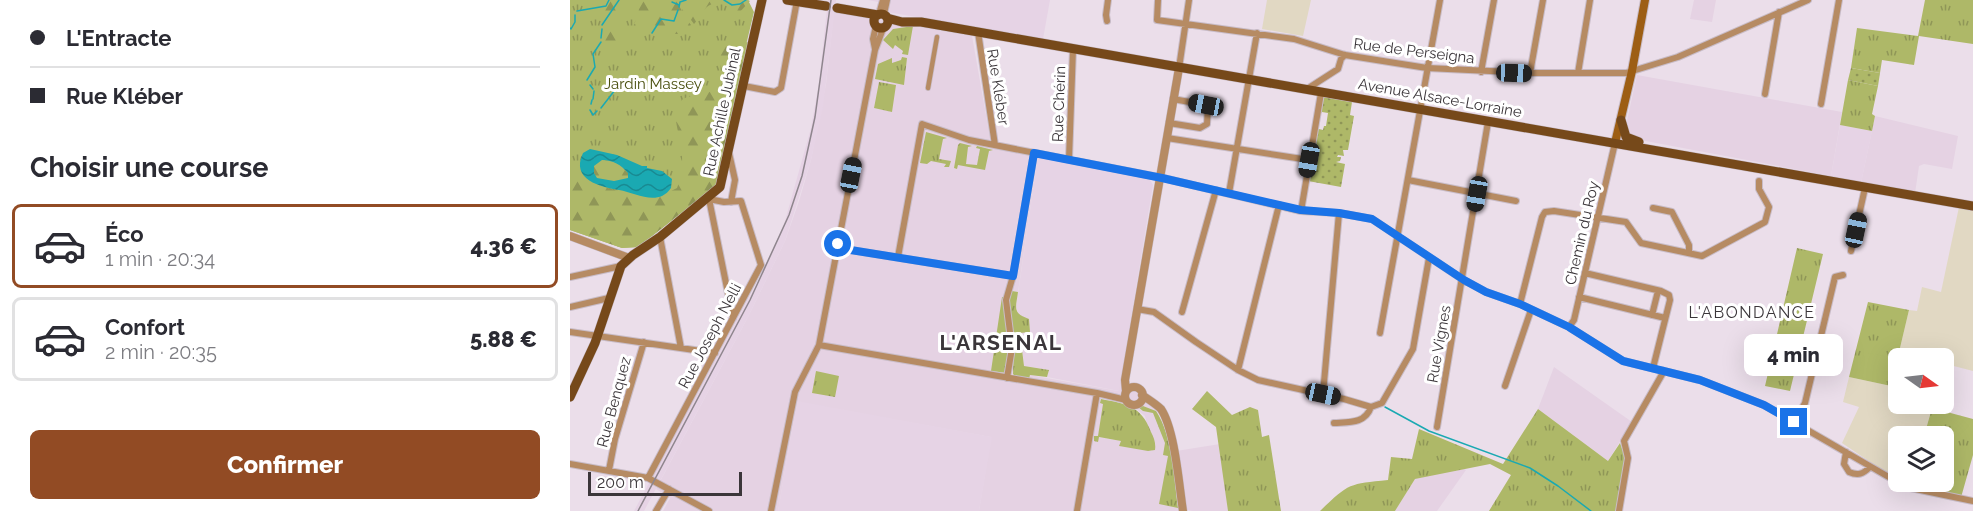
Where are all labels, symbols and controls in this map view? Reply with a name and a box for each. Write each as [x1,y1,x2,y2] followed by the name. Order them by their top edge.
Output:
[66,25,171,51] text: L'Entracte
[1352,35,1476,67] street label: Rue de Perseigna
[700,45,745,178] street label: Rue Achille Jubinal
[983,48,1013,127] street label: Rue Kléber
[1496,63,1532,83] car
[1049,66,1069,142] street label: Rue Chérin
[604,75,702,93] park label: Jardin Massey
[1357,75,1523,121] street label: Avenue Alsace-Lorraine
[66,83,183,109] text: Rue Kléber
[1187,93,1225,117] car
[1297,141,1321,179] car
[30,152,268,183] text: Choisir une course
[839,156,863,194] car
[1465,175,1489,213] car
[1561,179,1603,287] street label: Chemin du Roy
[1843,211,1869,249] car
[33,219,87,273] icon: car
[105,221,144,247] text: Éco
[824,230,851,257] route start
[470,233,537,259] text: 4.36 €
[105,247,215,271] text: 1 min · 20:34
[675,280,745,392] street label: Rue Joseph Nelli
[1688,303,1816,322] district label: L'ABONDANCE
[1423,304,1455,384] street label: Rue Vignes
[33,312,87,366] icon: car
[105,314,185,340] text: Confort
[470,326,537,352] text: 5.88 €
[939,330,1063,355] district label: L'ARSENAL
[1744,335,1844,377] callout: 4 min
[105,340,217,364] text: 2 min · 20:35
[1767,343,1820,367] text: 4 min
[1888,348,1954,414] north arrow
[1888,348,1954,492] map controls
[593,355,635,449] street label: Rue Benquez
[1304,381,1342,407] car
[1780,408,1807,435] route end
[1888,426,1954,492] button: layers
[30,430,540,499] button: Confirmer
[588,469,742,496] scale bar
[597,473,644,492] text: 200 m

